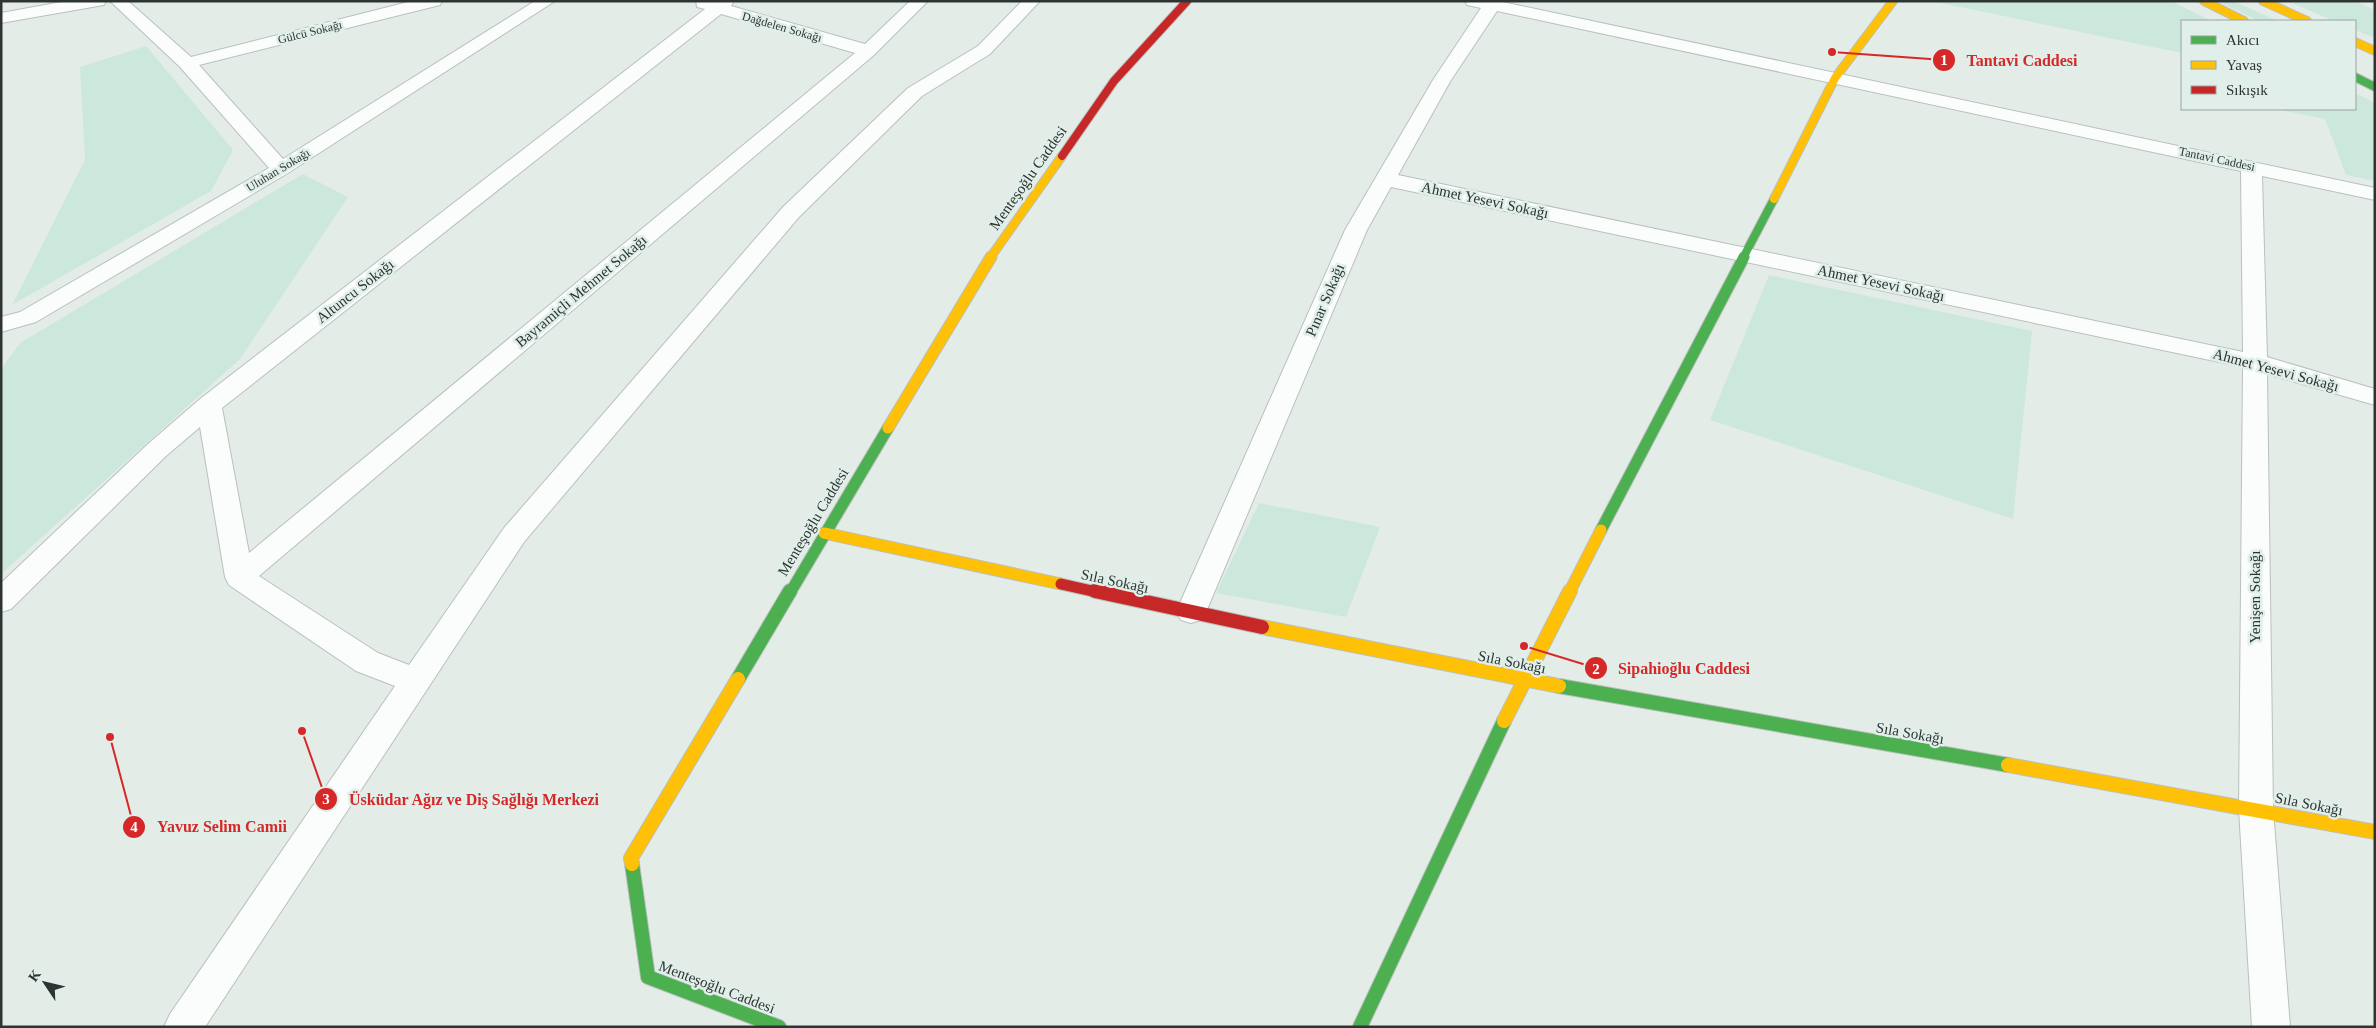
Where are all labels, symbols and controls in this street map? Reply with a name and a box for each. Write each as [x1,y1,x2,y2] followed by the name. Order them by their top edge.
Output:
[741,9,824,45] street label: Dağdelen Sokağı
[276,17,344,47] street label: Gülcü Sokağı
[2181,20,2356,110] legend
[2226,32,2259,48] text: Akıcı
[1931,44,2087,75] callout: Tantavi Caddesi
[1940,52,1948,68] text: 1
[1967,52,2078,69] text: Tantavi Caddesi
[2226,57,2262,73] text: Yavaş
[2226,82,2268,98] text: Sıkışık
[986,123,1070,233] street label: Menteşoğlu Caddesi
[2178,144,2257,174] street label: Tantavi Caddesi
[244,145,313,194] street label: Uluhan Sokağı
[1420,179,1550,221] street label: Ahmet Yesevi Sokağı
[512,232,650,350] street label: Bayramiçli Mehmet Sokağı
[313,256,397,326] street label: Altuncu Sokağı
[1303,261,1347,339] street label: Pınar Sokağı
[1816,262,1946,304] street label: Ahmet Yesevi Sokağı
[2211,346,2341,394] street label: Ahmet Yesevi Sokağı
[774,465,852,579] street label: Menteşoğlu Caddesi
[2247,550,2263,644] street label: Yenişen Sokağı
[1080,566,1150,596] street label: Sıla Sokağı
[1477,648,1547,676] street label: Sıla Sokağı
[1583,653,1760,684] callout: Sipahioğlu Caddesi
[1618,660,1751,678] text: Sipahioğlu Caddesi
[1592,661,1600,677] text: 2
[1875,719,1945,747] street label: Sıla Sokağı
[314,784,610,815] callout: Üsküdar Ağız ve Diş Sağlığı Merkezi
[2274,790,2344,818] street label: Sıla Sokağı
[322,791,330,807] text: 3
[349,791,600,809] text: Üsküdar Ağız ve Diş Sağlığı Merkezi
[122,811,297,842] callout: Yavuz Selim Camii
[157,818,287,835] text: Yavuz Selim Camii
[130,819,138,835] text: 4
[20,958,70,1008] north arrow
[657,958,777,1016] street label: Menteşoğlu Caddesi
[25,967,44,985] text: K

